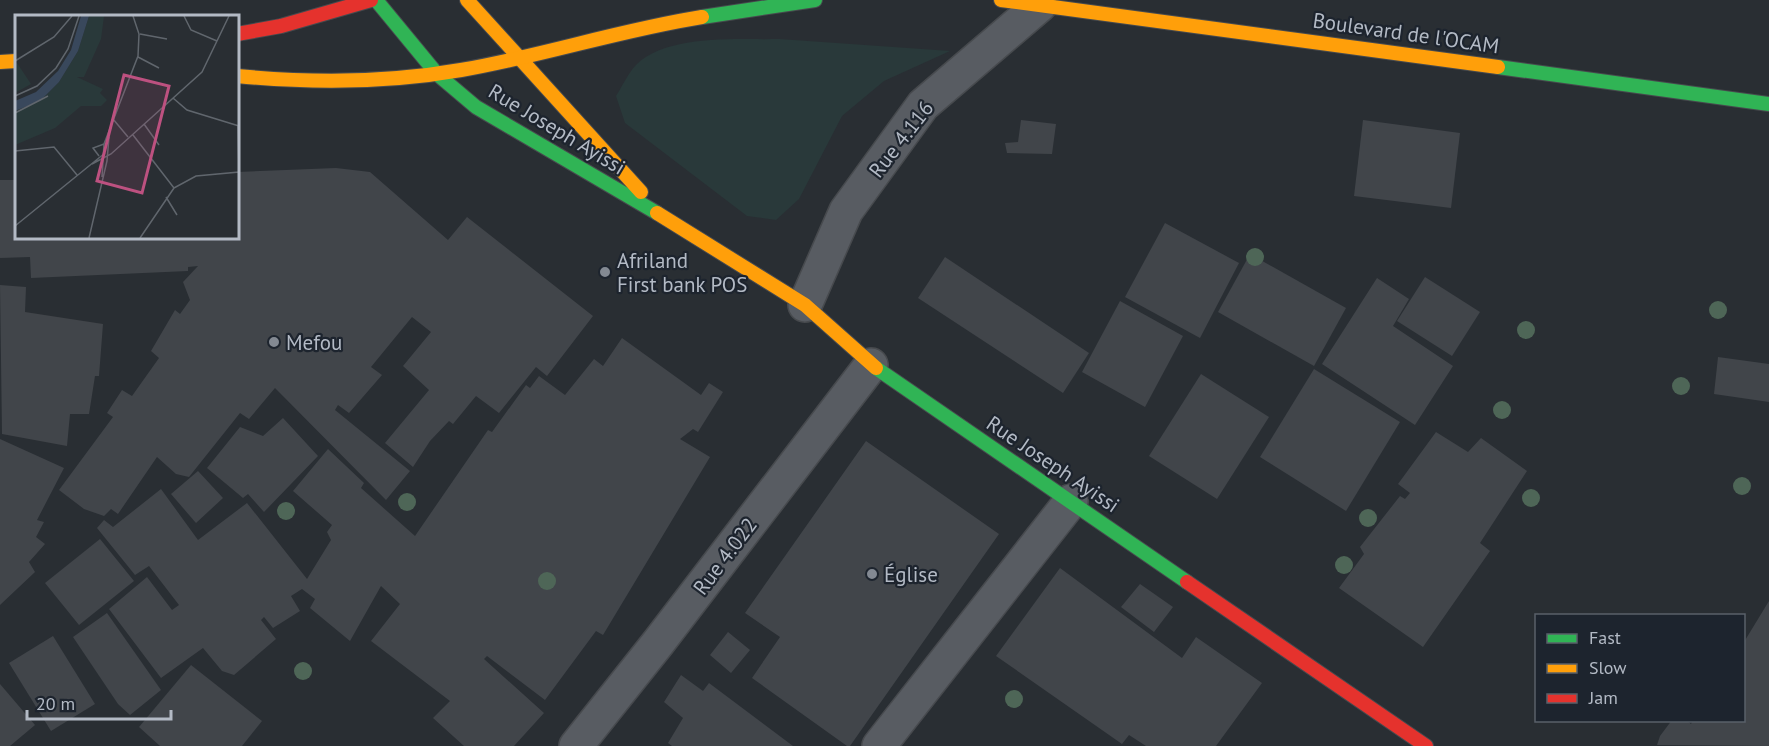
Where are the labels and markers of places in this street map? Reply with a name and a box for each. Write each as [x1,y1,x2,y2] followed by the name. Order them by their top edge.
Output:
[617,247,747,298] place label: Afriland First bank POS
[598,265,612,279] marker: Afriland First bank POS
[286,329,342,356] place label: Mefou
[267,335,281,349] marker: Mefou
[884,561,938,588] place label: Église
[865,567,879,581] marker: Église

